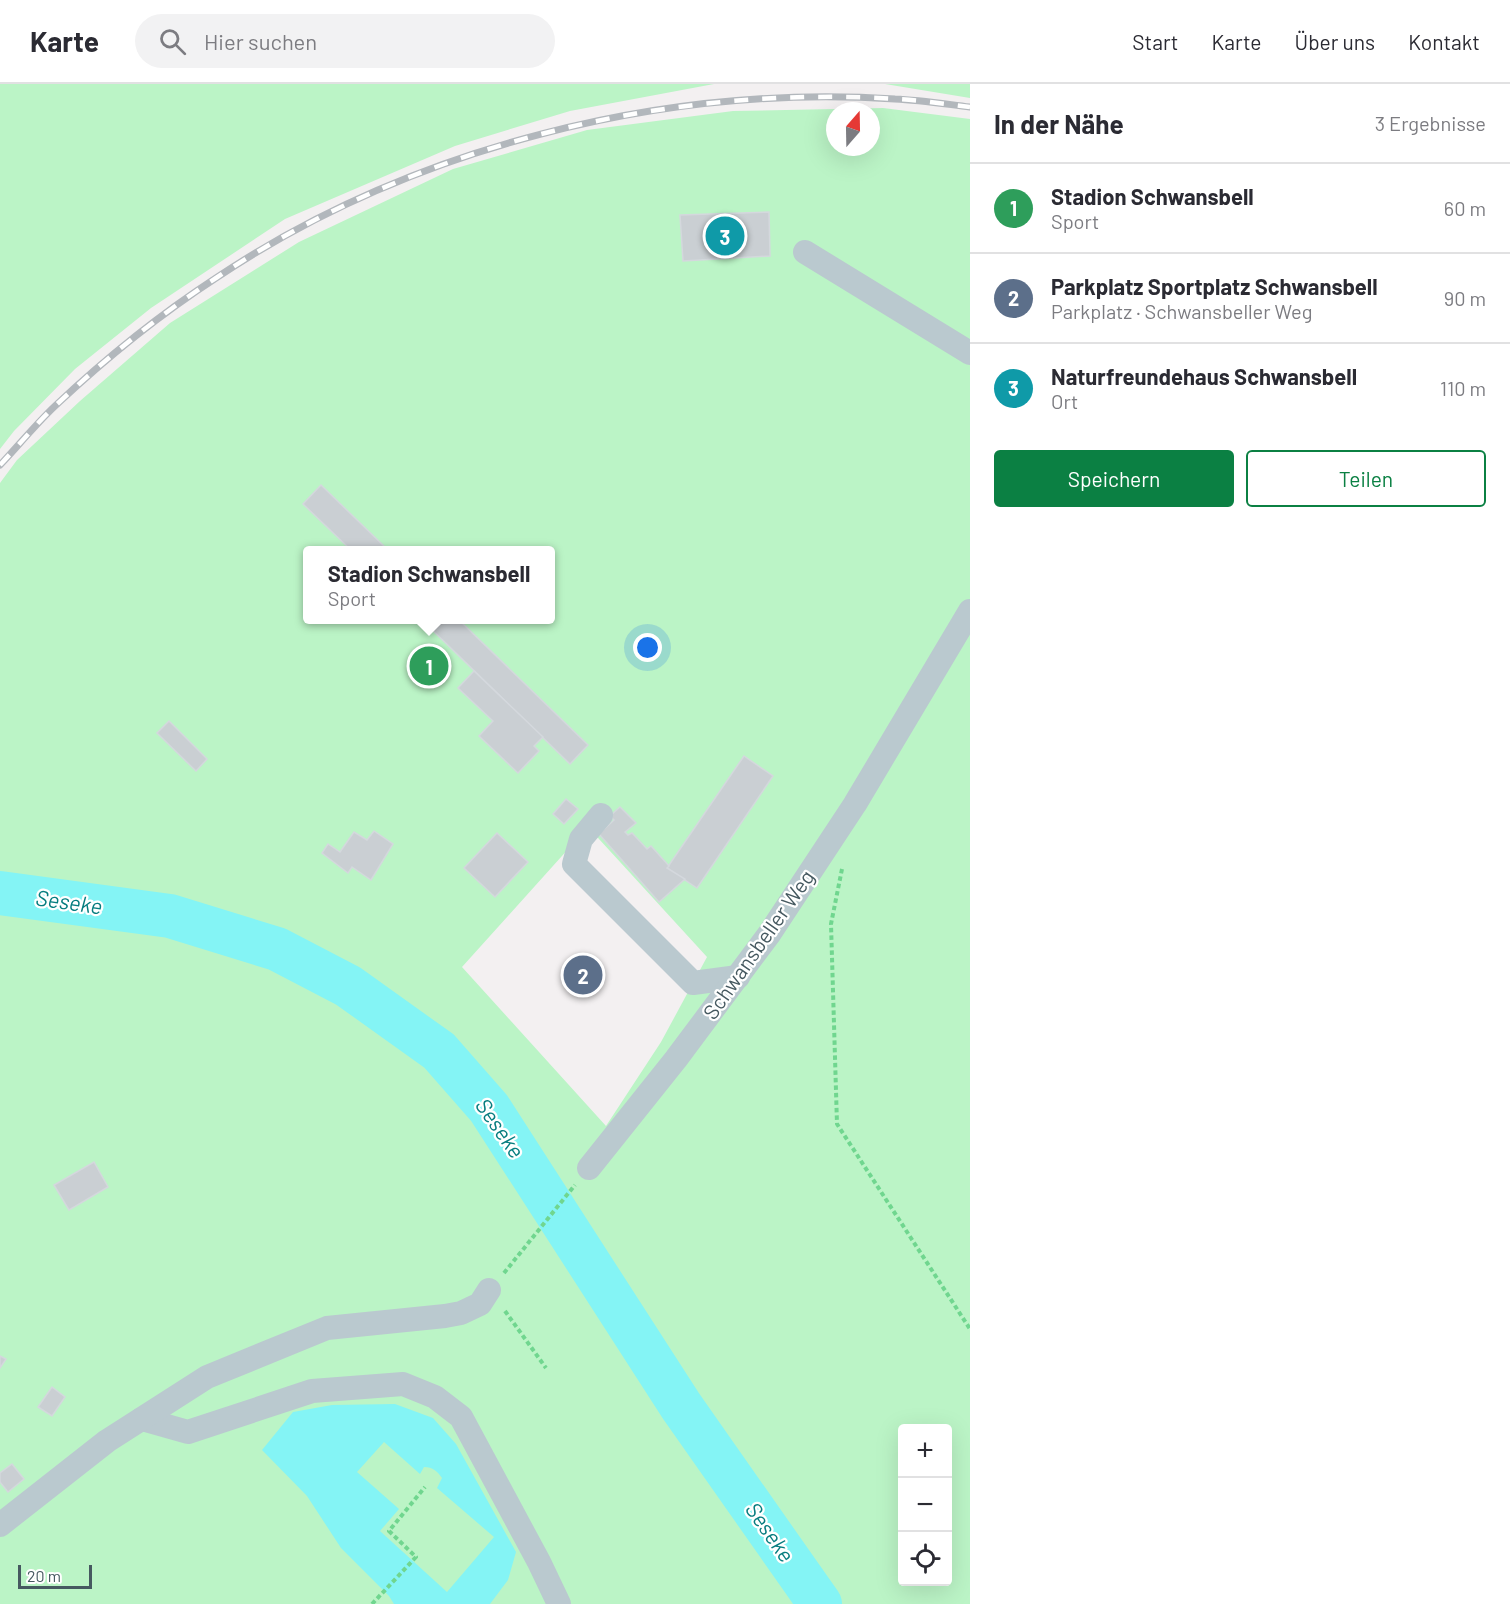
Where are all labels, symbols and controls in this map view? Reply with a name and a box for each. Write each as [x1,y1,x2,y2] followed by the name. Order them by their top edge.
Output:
[135,14,555,68] search box
[30,24,99,58] text: Karte
[156,25,189,58] icon: search
[204,28,317,54] text: Hier suchen
[1132,29,1179,54] text: Start
[1212,29,1262,54] text: Karte
[1295,29,1375,54] text: Über uns
[1408,29,1480,54] text: Kontakt
[826,102,880,156] north arrow
[994,108,1124,139] text: In der Nähe
[1375,111,1486,135] text: 3 Ergebnisse
[1051,183,1254,209] text: Stadion Schwansbell
[1010,196,1017,220] text: 1
[1444,196,1486,220] text: 60 m
[1051,209,1099,233] text: Sport
[706,214,744,258] pin: 3
[1051,273,1378,299] text: Parkplatz Sportplatz Schwansbell
[1008,286,1019,310] text: 2
[1444,286,1486,310] text: 90 m
[1051,299,1312,323] text: Parkplatz · Schwansbeller Weg
[1051,363,1357,389] text: Naturfreundehaus Schwansbell
[1008,376,1019,400] text: 3
[1440,376,1486,400] text: 110 m
[1051,389,1078,413] text: Ort
[994,450,1234,507] button: Speichern
[1246,450,1486,507] button: Teilen
[303,546,555,624] popup
[328,560,530,586] text: Stadion Schwansbell
[328,586,376,610] text: Sport
[633,633,662,662] your location
[410,644,448,688] pin: 1
[697,865,819,1024] street label: Schwansbeller Weg
[34,883,104,919] water label: Seseke
[564,952,602,998] pin: 2
[471,1093,531,1162] water label: Seseke
[898,1424,952,1586] map controls
[898,1424,952,1478] button: +
[898,1478,952,1532] button: −
[741,1497,801,1566] water label: Seseke
[898,1532,952,1586] button: locate
[18,1562,92,1590] scale bar
[27,1566,61,1585] text: 20 m

